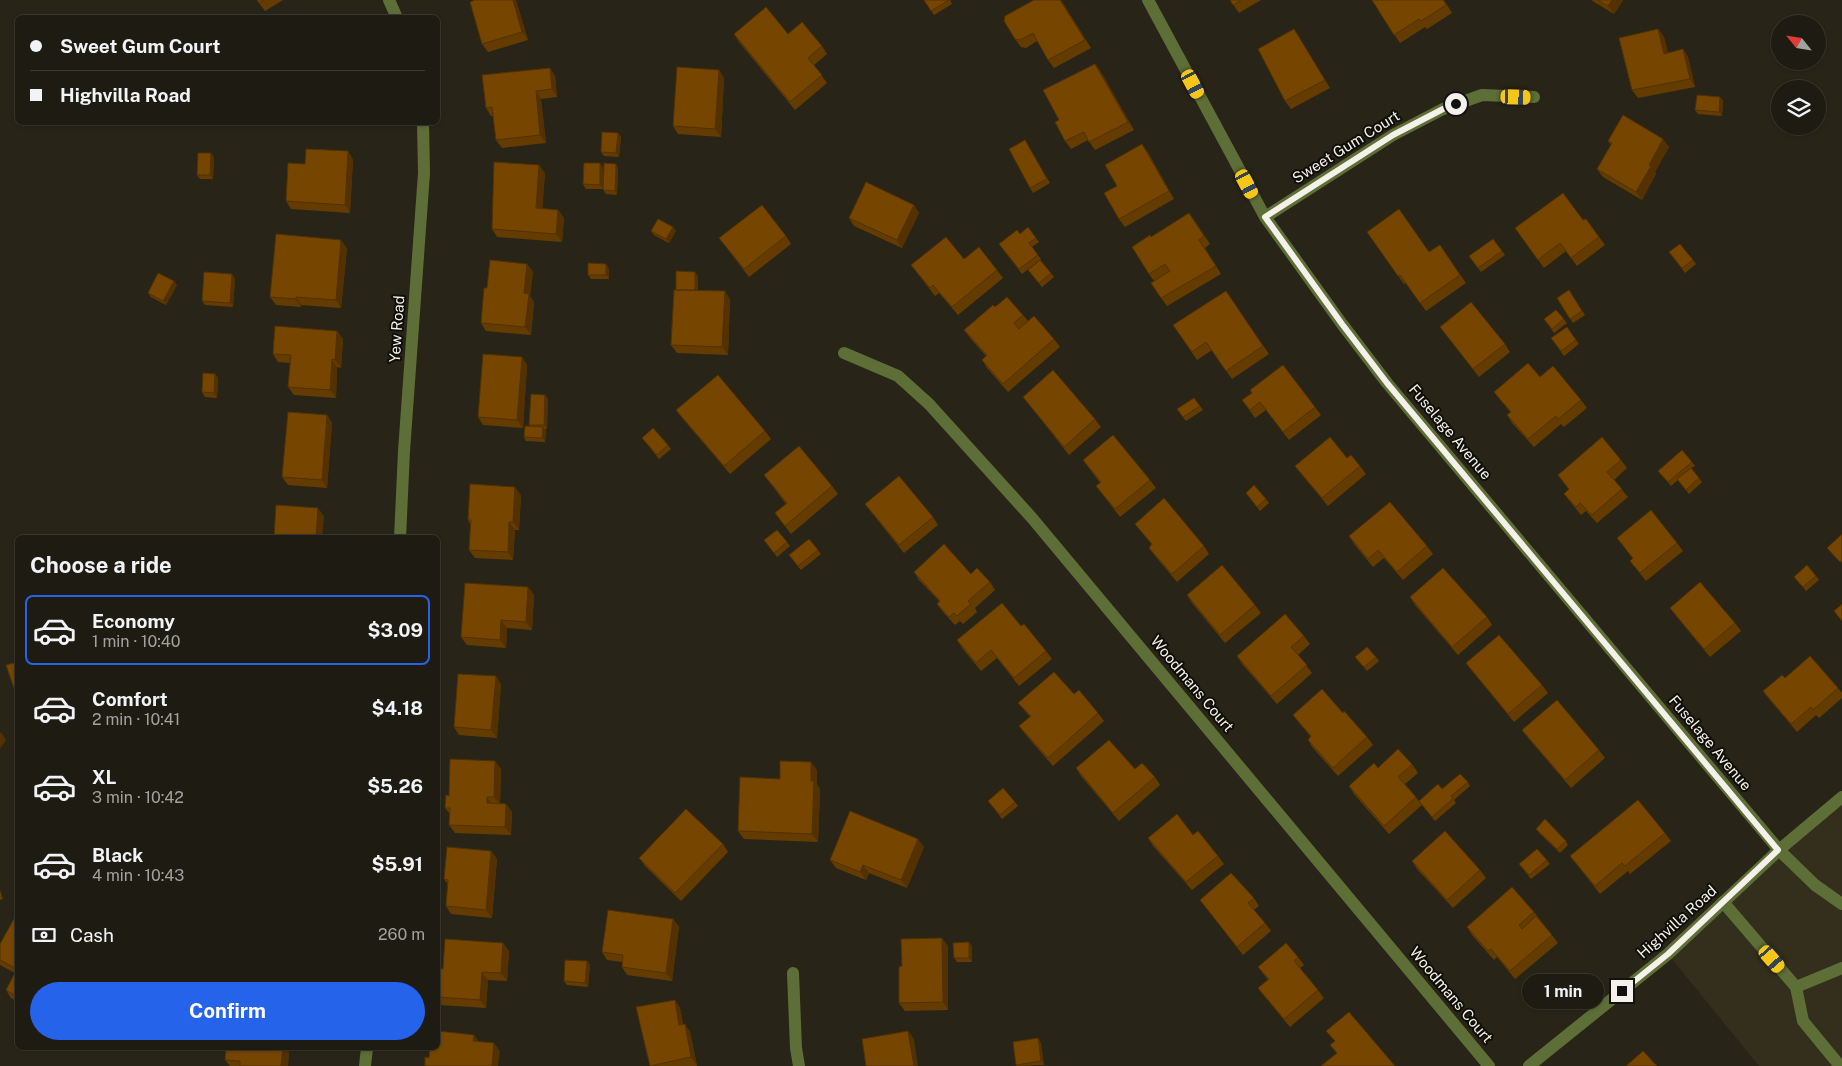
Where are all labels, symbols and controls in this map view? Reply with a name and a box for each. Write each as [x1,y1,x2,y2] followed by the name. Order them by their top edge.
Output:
[1771,15,1826,70] north arrow
[1771,15,1826,135] map controls
[60,35,220,57] text: Sweet Gum Court
[1179,67,1206,101] car
[1771,80,1826,135] button: layers
[60,84,191,106] text: Highvilla Road
[1500,89,1531,105] car
[1445,93,1467,115] route start
[1289,107,1403,186] street label: Sweet Gum Court
[1233,167,1260,201] car
[386,295,407,363] street label: Yew Road
[1406,381,1495,483] street label: Fuselage Avenue
[30,552,172,578] text: Choose a ride
[32,608,77,653] icon: car
[92,610,175,632] text: Economy
[368,619,423,641] text: $3.09
[92,632,181,651] text: 1 min · 10:40
[1147,632,1237,735] street label: Woodmans Court
[32,686,77,731] icon: car
[92,688,168,710] text: Comfort
[1666,692,1755,794] street label: Fuselage Avenue
[372,697,423,719] text: $4.18
[92,710,180,729] text: 2 min · 10:41
[32,764,77,809] icon: car
[92,766,117,788] text: XL
[367,775,423,797] text: $5.26
[92,788,184,807] text: 3 min · 10:42
[32,842,77,887] icon: car
[92,844,143,866] text: Black
[371,853,423,875] text: $5.91
[92,866,184,885] text: 4 min · 10:43
[1634,882,1720,962] street label: Highvilla Road
[30,921,58,949] icon: cash
[70,924,114,946] text: Cash
[378,925,425,944] text: 260 m
[1406,943,1496,1046] street label: Woodmans Court
[1756,943,1787,975] car
[1522,974,1604,1008] callout: 1 min
[1611,980,1633,1002] route end
[30,982,425,1040] button: Confirm
[1544,982,1582,1001] text: 1 min

